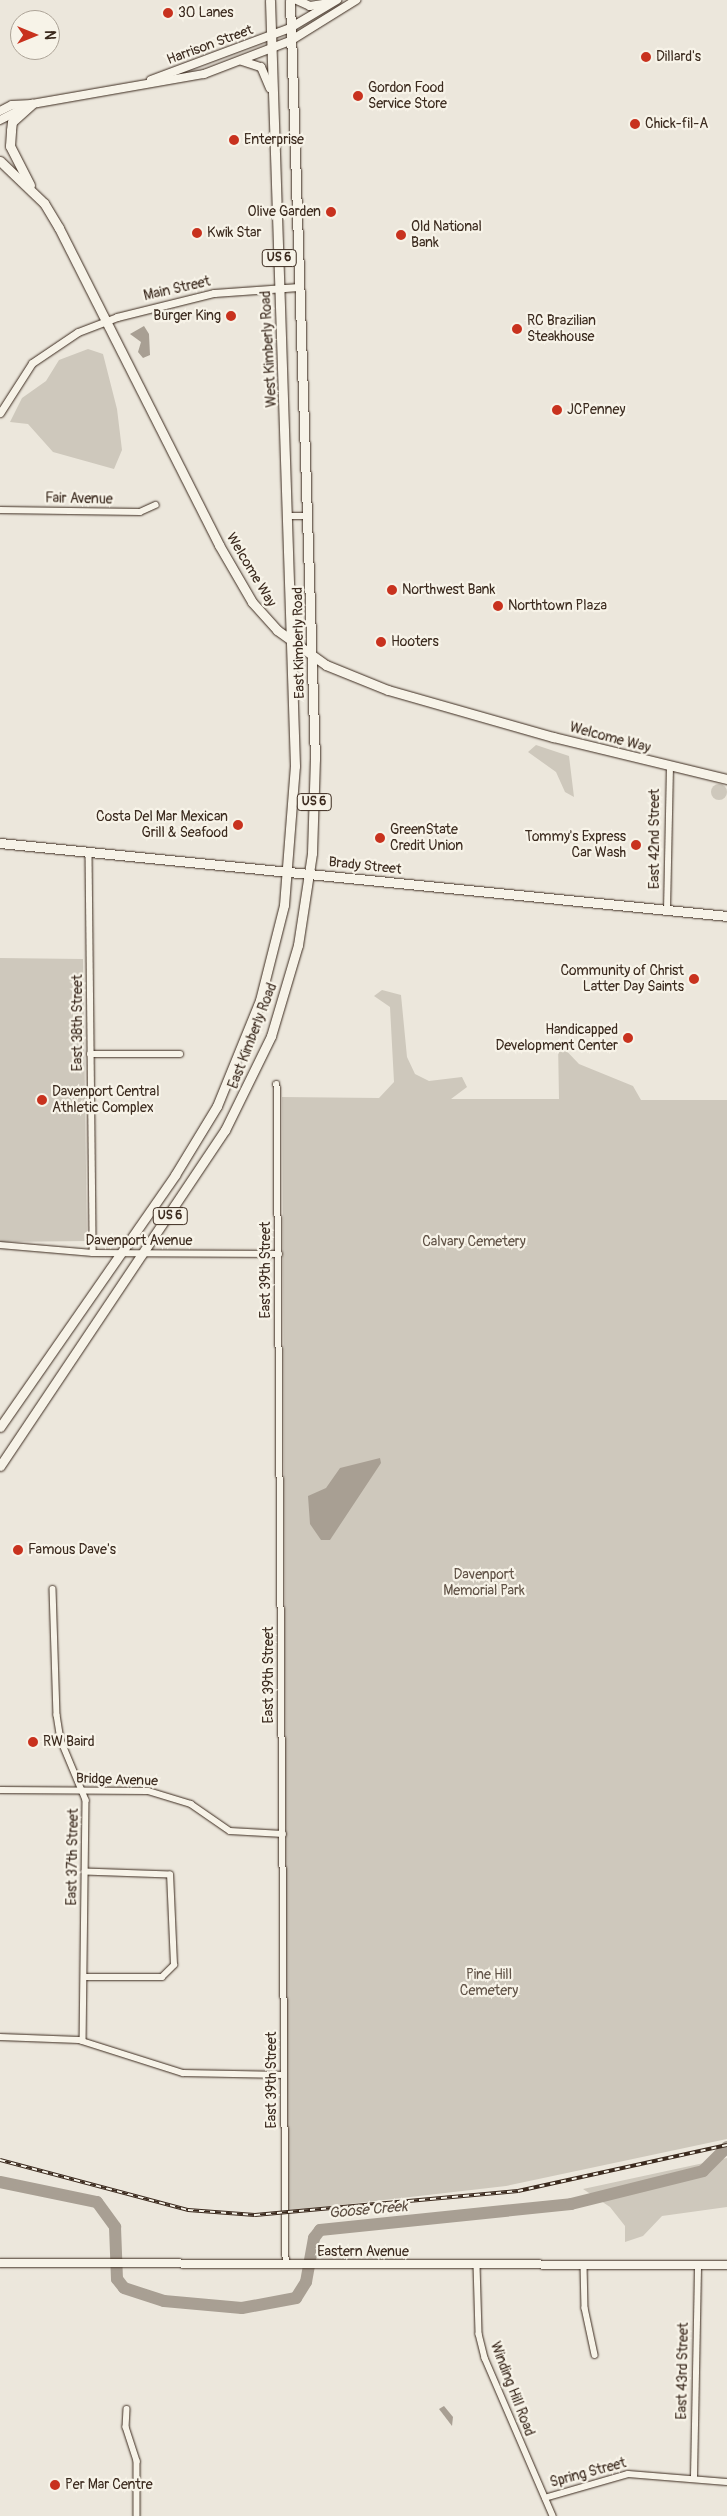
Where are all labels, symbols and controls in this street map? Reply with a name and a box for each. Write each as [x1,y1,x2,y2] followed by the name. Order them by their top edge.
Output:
[178,5,233,21] place label: 30 Lanes
[162,7,174,19] marker: 30 Lanes
[10,10,60,60] north arrow
[165,22,255,68] street label: Harrison Street
[41,30,58,40] text: N
[656,49,701,65] place label: Dillard's
[640,51,652,63] marker: Dillard's
[368,80,447,112] place label: Gordon Food Service Store
[352,90,364,102] marker: Gordon Food Service Store
[645,116,708,132] place label: Chick-fil-A
[629,118,641,130] marker: Chick-fil-A
[244,132,304,148] place label: Enterprise
[228,134,240,146] marker: Enterprise
[248,204,321,220] place label: Olive Garden
[325,206,337,218] marker: Olive Garden
[411,219,482,252] place label: Old National Bank
[207,225,262,241] place label: Kwik Star
[191,227,203,239] marker: Kwik Star
[395,229,407,241] marker: Old National Bank
[262,248,296,268] road number: US 6
[142,273,212,305] street label: Main Street
[258,290,280,408] street label: West Kimberly Road
[153,308,221,324] place label: Burger King
[225,310,237,322] marker: Burger King
[527,313,596,346] place label: RC Brazilian Steakhouse
[511,323,523,335] marker: RC Brazilian Steakhouse
[567,402,625,418] place label: JCPenney
[551,404,563,416] marker: JCPenney
[45,490,113,508] street label: Fair Avenue
[222,530,280,610] street label: Welcome Way
[402,582,495,598] place label: Northwest Bank
[386,584,398,596] marker: Northwest Bank
[290,587,308,699] street label: East Kimberly Road
[508,598,607,614] place label: Northtown Plaza
[492,600,504,612] marker: Northtown Plaza
[391,634,439,650] place label: Hooters
[375,636,387,648] marker: Hooters
[568,719,652,757] street label: Welcome Way
[647,789,663,889] street label: East 42nd Street
[296,792,332,812] road number: US 6
[96,809,228,842] place label: Costa Del Mar Mexican Grill & Seafood
[232,819,244,831] marker: Costa Del Mar Mexican Grill & Seafood
[390,822,463,854] place label: GreenState Credit Union
[525,829,626,862] place label: Tommy's Express Car Wash
[374,832,386,844] marker: GreenState Credit Union
[630,839,642,851] marker: Tommy's Express Car Wash
[328,854,402,878] street label: Brady Street
[560,963,684,996] place label: Community of Christ Latter Day Saints
[688,973,700,985] marker: Community of Christ Latter Day Saints
[70,975,86,1071] street label: East 38th Street
[225,981,281,1091] street label: East Kimberly Road
[495,1022,618,1054] place label: Handicapped Development Center
[622,1032,634,1044] marker: Handicapped Development Center
[52,1084,159,1116] place label: Davenport Central Athletic Complex
[36,1094,48,1106] marker: Davenport Central Athletic Complex
[152,1206,188,1226] road number: US 6
[258,1222,274,1318] street label: East 39th Street
[86,1233,192,1249] street label: Davenport Avenue
[422,1234,526,1250] park label: Calvary Cemetery
[28,1542,116,1558] place label: Famous Dave's
[12,1544,24,1556] marker: Famous Dave's
[443,1567,525,1600] park label: Davenport Memorial Park
[261,1627,277,1723] street label: East 39th Street
[43,1734,95,1750] place label: RW Baird
[27,1736,39,1748] marker: RW Baird
[76,1770,158,1790] street label: Bridge Avenue
[64,1808,82,1906] street label: East 37th Street
[460,1967,518,2000] park label: Pine Hill Cemetery
[264,2032,280,2128] street label: East 39th Street
[328,2198,408,2222] water label: Goose Creek
[317,2244,409,2260] street label: Eastern Avenue
[674,2322,692,2420] street label: East 43rd Street
[486,2340,538,2438] street label: Winding Hill Road
[548,2455,628,2491] street label: Spring Street
[65,2477,153,2493] place label: Per Mar Centre
[49,2479,61,2491] marker: Per Mar Centre

